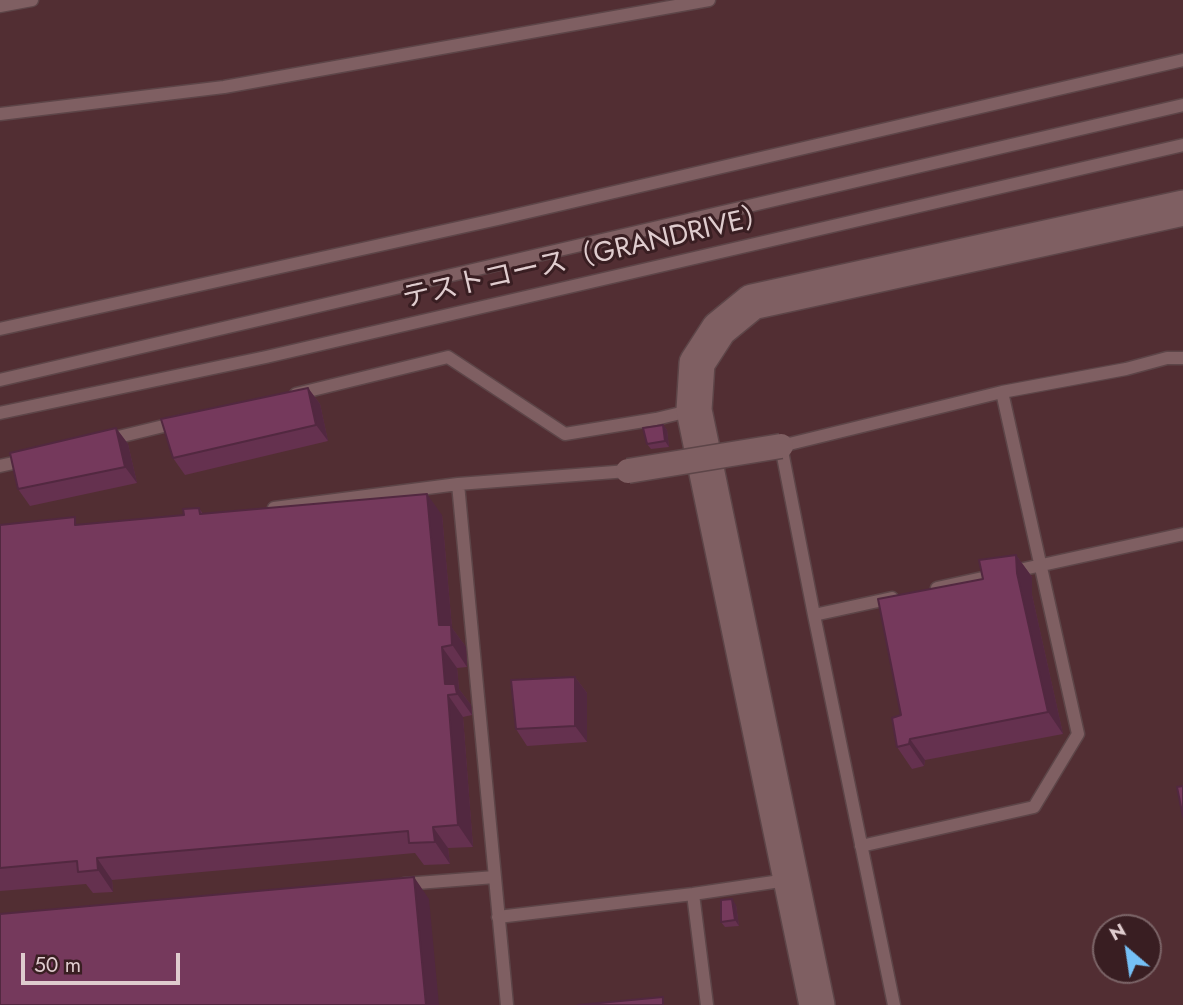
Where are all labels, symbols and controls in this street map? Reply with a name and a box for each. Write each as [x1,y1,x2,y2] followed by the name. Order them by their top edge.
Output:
[400,199,774,317] street label: テストコース（GRANDRIVE）
[1092,914,1162,984] north arrow
[1104,916,1131,947] text: N
[24,939,184,983] scale bar
[34,950,81,980] text: 50 m

